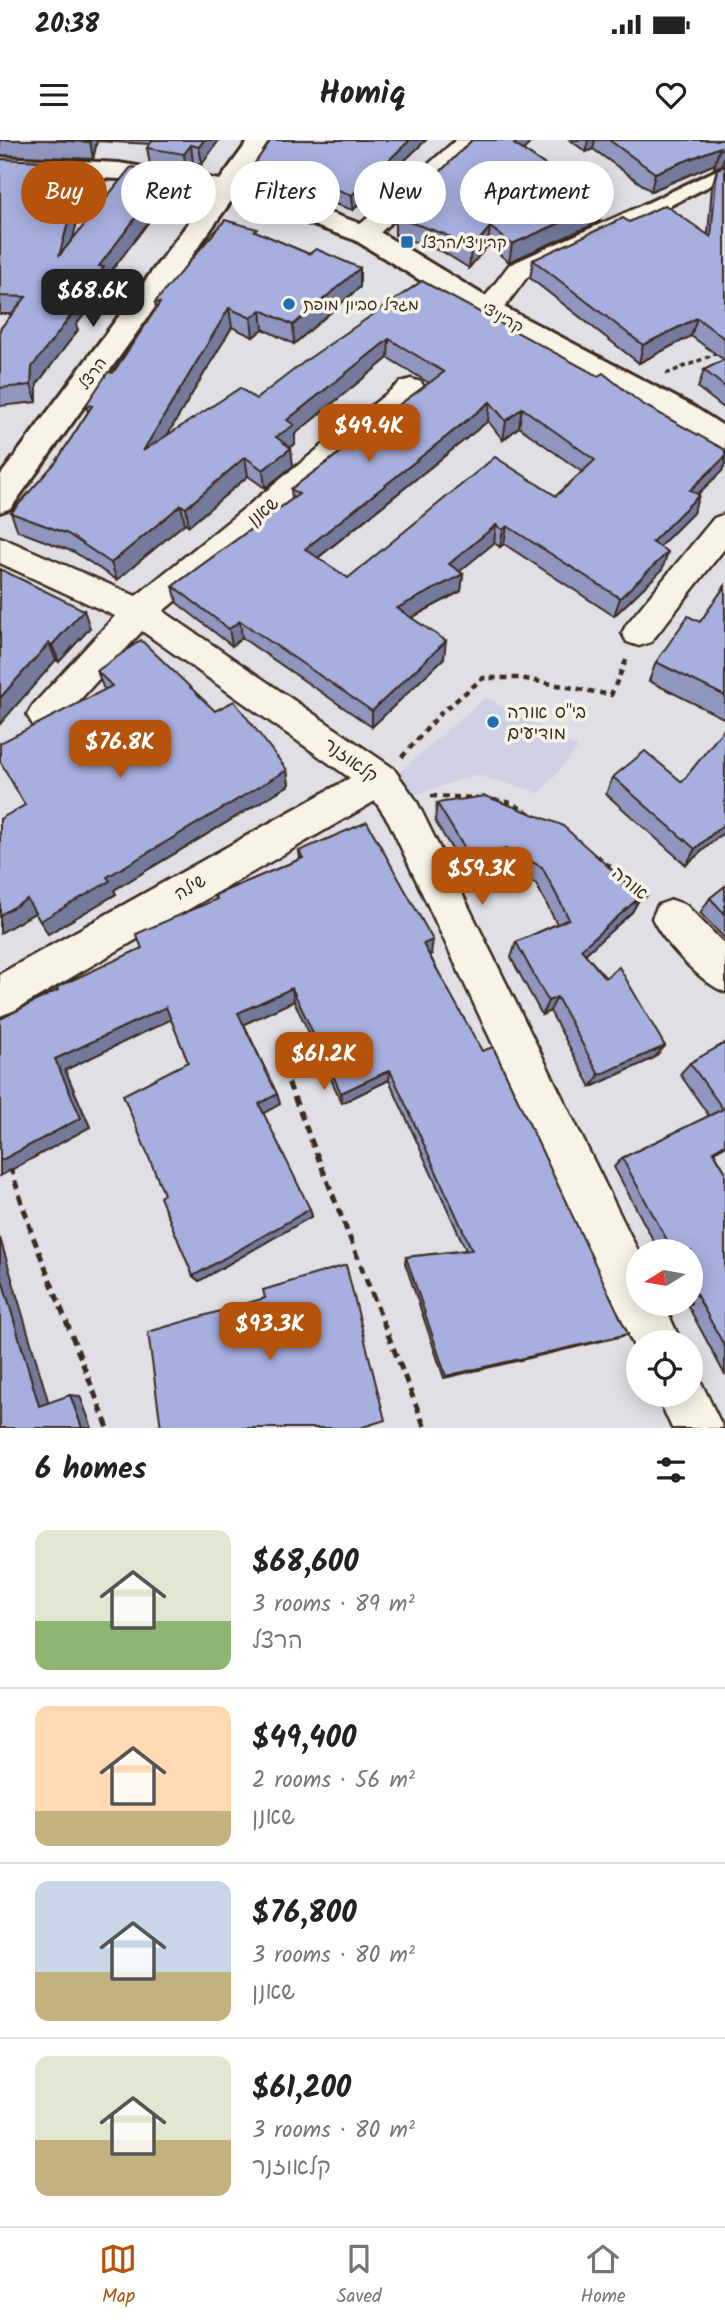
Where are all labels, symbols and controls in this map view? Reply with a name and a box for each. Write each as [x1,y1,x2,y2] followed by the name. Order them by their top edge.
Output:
[35,4,99,46] text: 20:38
[319,69,406,120] text: Homiq
[35,76,73,114] icon: menu
[652,76,690,114] icon: heart
[21,161,107,224] chip: Buy
[121,161,216,224] chip: Rent
[230,161,340,224] chip: Filters
[354,161,446,224] chip: New
[460,161,614,224] chip: Apartment
[421,231,507,256] place label: קריניצי/הרצל
[399,234,415,250] marker: קריניצי/הרצל
[36,270,150,329] pin: $68.6K
[57,274,129,310] text: $68.6K
[303,293,419,318] place label: מגדל סביון מופת
[281,296,297,312] marker: מגדל סביון מופת
[477,297,528,340] street label: קריניצי
[73,352,114,396] street label: הרצל
[312,404,426,464] pin: $49.4K
[334,409,404,445] text: $49.4K
[242,490,286,534] street label: שאנן
[507,699,586,749] place label: בי"ס אורה מודיעים
[485,714,501,730] marker: בי"ס אורה מודיעים
[63,720,177,780] pin: $76.8K
[85,725,155,761] text: $76.8K
[317,731,384,791] street label: קלאוזנר
[425,848,539,907] pin: $59.3K
[448,852,516,888] text: $59.3K
[604,860,654,908] street label: אורה
[169,867,212,909] street label: שילה
[267,1032,381,1092] pin: $61.2K
[291,1037,357,1073] text: $61.2K
[626,1239,704,1316] north arrow
[626,1239,703,1407] map controls
[213,1302,327,1362] pin: $93.3K
[235,1307,305,1343] text: $93.3K
[626,1330,703,1407] button: locate
[35,1446,147,1494] text: 6 homes
[652,1451,690,1489] icon: filters
[252,1539,359,1587] text: $68,600
[91,1558,175,1642] icon: home
[252,1587,415,1623] text: 3 rooms · 89 m²
[252,1624,303,1660] text: הרצל
[252,1715,356,1763] text: $49,400
[91,1734,175,1818] icon: home
[252,1763,415,1799] text: 2 rooms · 56 m²
[252,1800,295,1836] text: שאנן
[252,1890,357,1938] text: $76,800
[91,1909,175,1993] icon: home
[252,1938,415,1974] text: 3 rooms · 80 m²
[252,1975,295,2011] text: שאנן
[252,2065,351,2113] text: $61,200
[91,2084,175,2168] icon: home
[252,2113,415,2149] text: 3 rooms · 80 m²
[252,2150,331,2186] text: קלאוזנר
[99,2240,137,2312] tab: Map
[336,2240,382,2312] tab: Saved
[580,2240,626,2312] tab: Home

